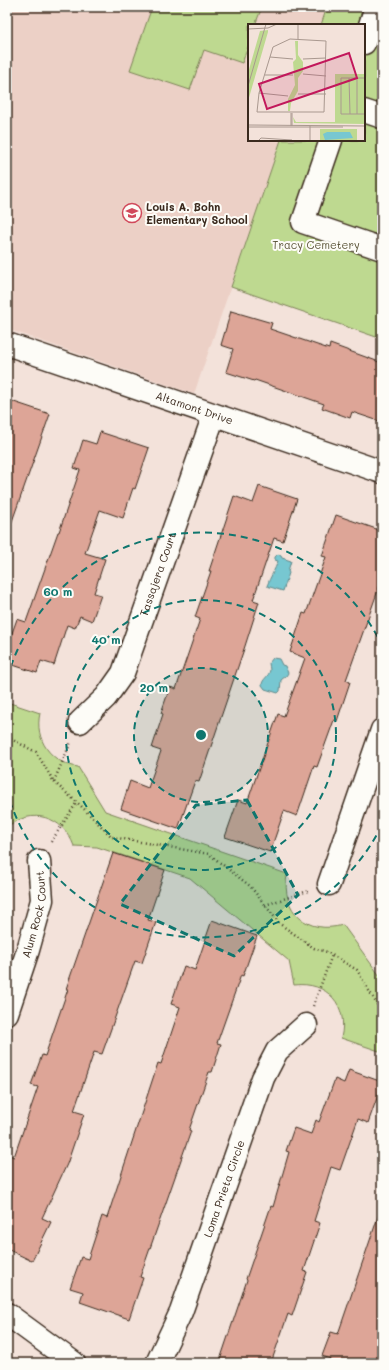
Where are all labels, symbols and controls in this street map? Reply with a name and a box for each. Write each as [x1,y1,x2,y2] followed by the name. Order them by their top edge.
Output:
[248,24,365,141] inset map
[146,199,248,227] place label: Louis A. Bohn Elementary School
[121,202,143,224] school or university icon: Louis A. Bohn Elementary School
[272,237,360,252] park label: Tracy Cemetery
[154,387,235,428] street label: Altamont Drive
[136,530,179,618] street label: Tassajera Court
[44,583,72,599] text: 60 m
[91,631,121,647] text: 40 m
[140,679,168,695] text: 20 m
[194,728,208,742] centre of rings
[18,870,49,960] street label: Alum Rock Court
[200,1138,248,1239] street label: Loma Prieta Circle

